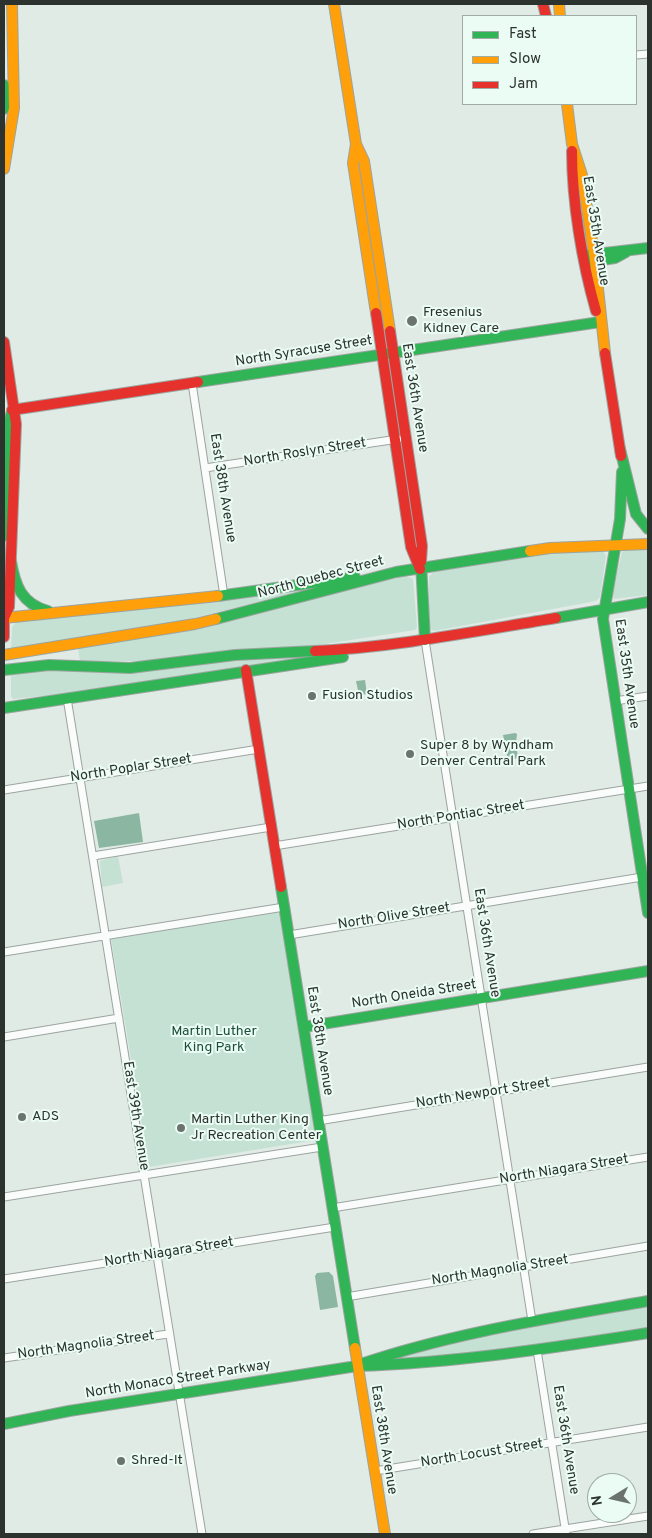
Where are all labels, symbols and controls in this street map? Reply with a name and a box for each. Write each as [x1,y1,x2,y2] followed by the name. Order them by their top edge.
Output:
[462,15,637,105] legend
[509,25,537,44] text: Fast
[509,50,541,69] text: Slow
[509,75,538,94] text: Jam
[578,175,612,287] street label: East 35th Avenue
[423,305,499,338] place label: Fresenius Kidney Care
[405,314,419,328] marker: Fresenius Kidney Care
[234,333,374,371] street label: North Syracuse Street
[397,342,431,454] street label: East 36th Avenue
[205,432,239,544] street label: East 38th Avenue
[243,435,367,471] street label: North Roslyn Street
[256,553,386,603] street label: North Quebec Street
[610,618,642,730] street label: East 35th Avenue
[322,688,413,704] place label: Fusion Studios
[306,690,318,702] marker: Fusion Studios
[420,738,554,770] place label: Super 8 by Wyndham Denver Central Park
[404,748,416,760] marker: Super 8 by Wyndham Denver Central Park
[69,751,193,787] street label: North Poplar Street
[396,798,526,834] street label: North Pontiac Street
[469,887,503,999] street label: East 36th Avenue
[337,900,451,934] street label: North Olive Street
[350,977,478,1013] street label: North Oneida Street
[302,985,336,1097] street label: East 38th Avenue
[171,1024,257,1056] park label: Martin Luther King Park
[118,1060,152,1172] street label: East 39th Avenue
[415,1075,551,1113] street label: North Newport Street
[32,1109,59,1125] place label: ADS
[16,1111,28,1123] marker: ADS
[191,1112,321,1144] place label: Martin Luther King Jr Recreation Center
[175,1122,187,1134] marker: Martin Luther King Jr Recreation Center
[498,1151,630,1189] street label: North Niagara Street
[103,1234,235,1272] street label: North Niagara Street
[430,1252,570,1290] street label: North Magnolia Street
[16,1328,156,1364] street label: North Magnolia Street
[84,1357,272,1403] street label: North Monaco Street Parkway
[366,1384,400,1496] street label: East 38th Avenue
[548,1384,582,1496] street label: East 36th Avenue
[420,1436,544,1472] street label: North Locust Street
[131,1453,183,1469] place label: Shred-It
[115,1455,127,1467] marker: Shred-It
[587,1473,637,1523] north arrow
[588,1494,607,1507] text: N

